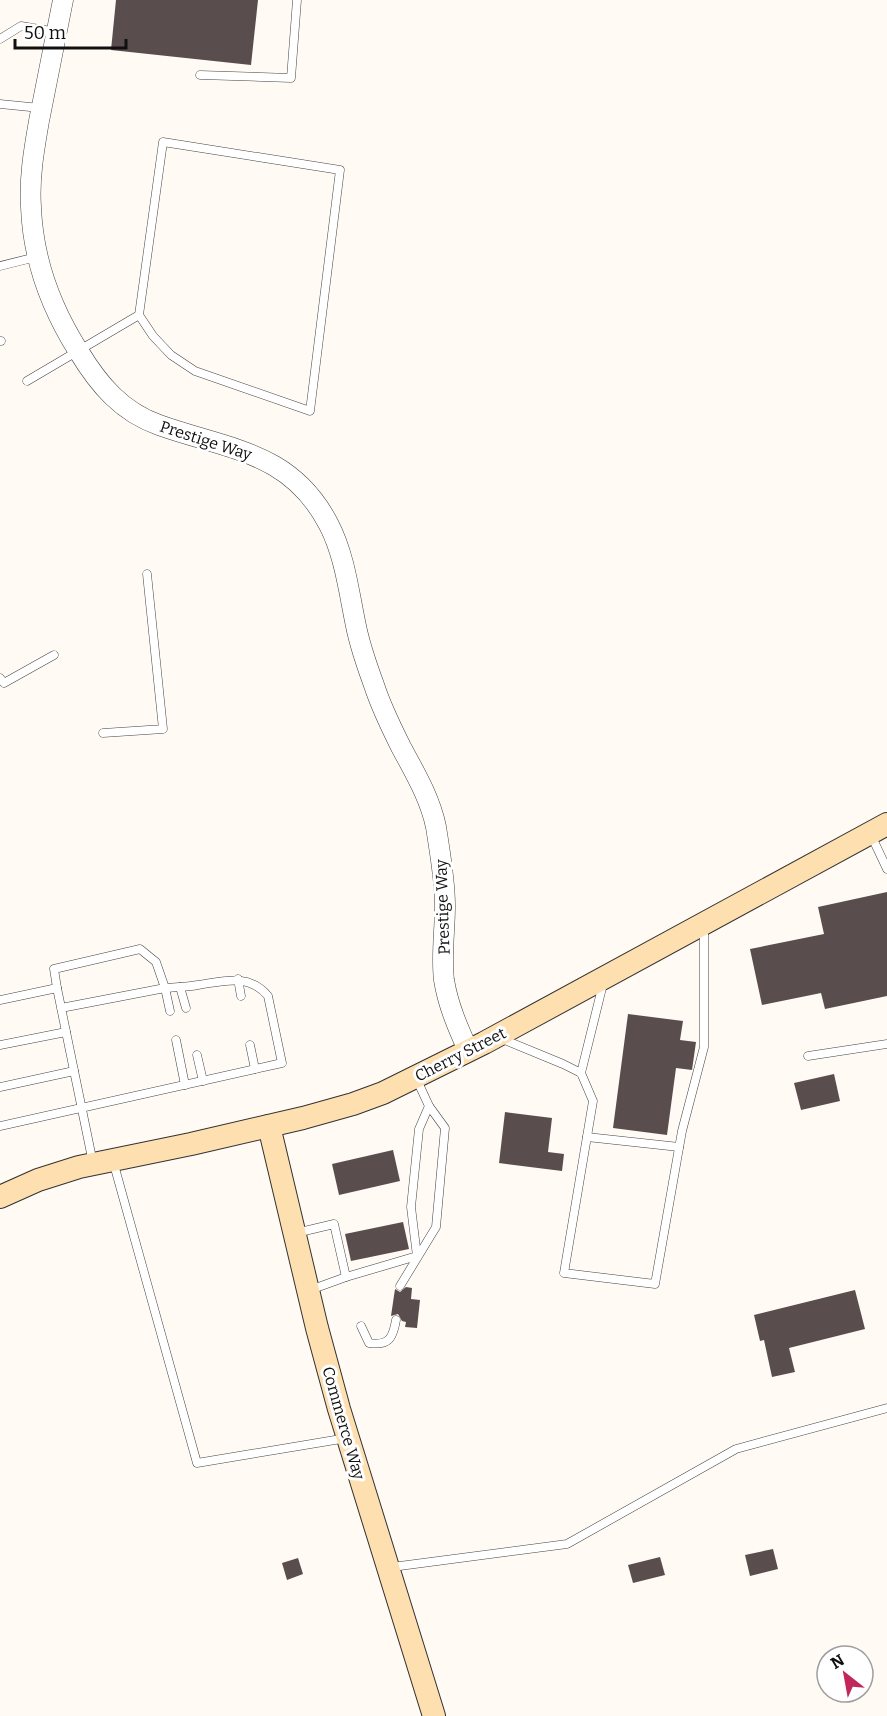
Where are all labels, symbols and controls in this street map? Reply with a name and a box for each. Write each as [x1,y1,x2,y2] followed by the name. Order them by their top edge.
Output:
[15,12,126,50] scale bar
[24,22,66,44] text: 50 m
[157,417,255,464] street label: Prestige Way
[431,858,454,955] street label: Prestige Way
[412,1023,509,1086] street label: Cherry Street
[318,1364,369,1482] street label: Commerce Way
[815,1644,875,1704] north arrow
[827,1650,848,1673] text: N

